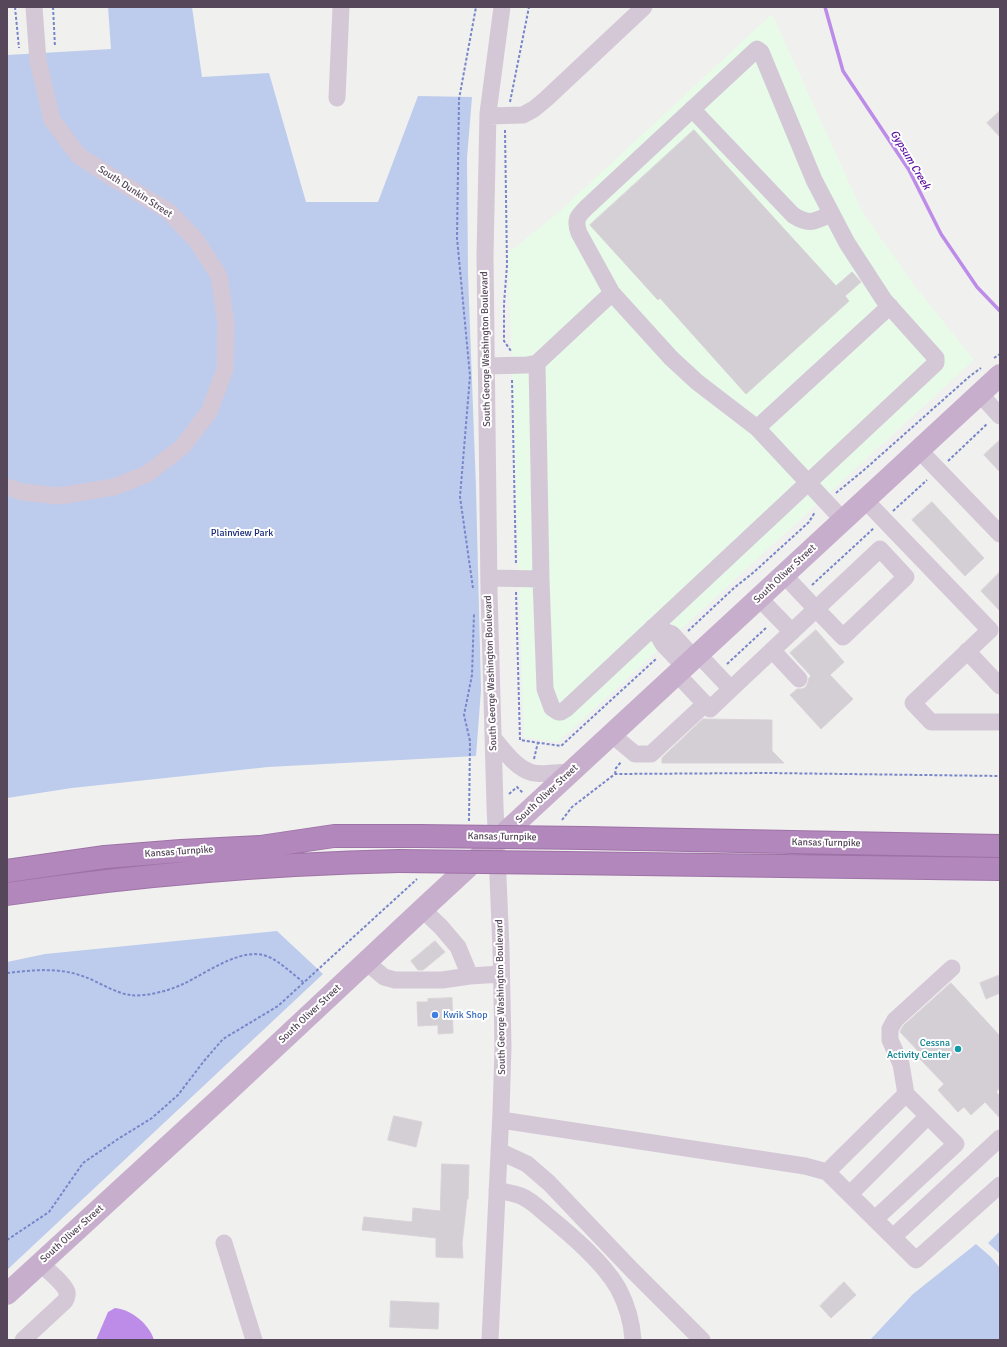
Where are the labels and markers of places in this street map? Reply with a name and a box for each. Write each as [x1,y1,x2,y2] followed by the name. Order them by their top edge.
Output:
[443,1009,488,1021] place label: Kwik Shop
[430,1010,440,1020] marker: Kwik Shop
[887,1037,950,1060] place label: Cessna Activity Center
[953,1044,963,1054] marker: Cessna Activity Center

